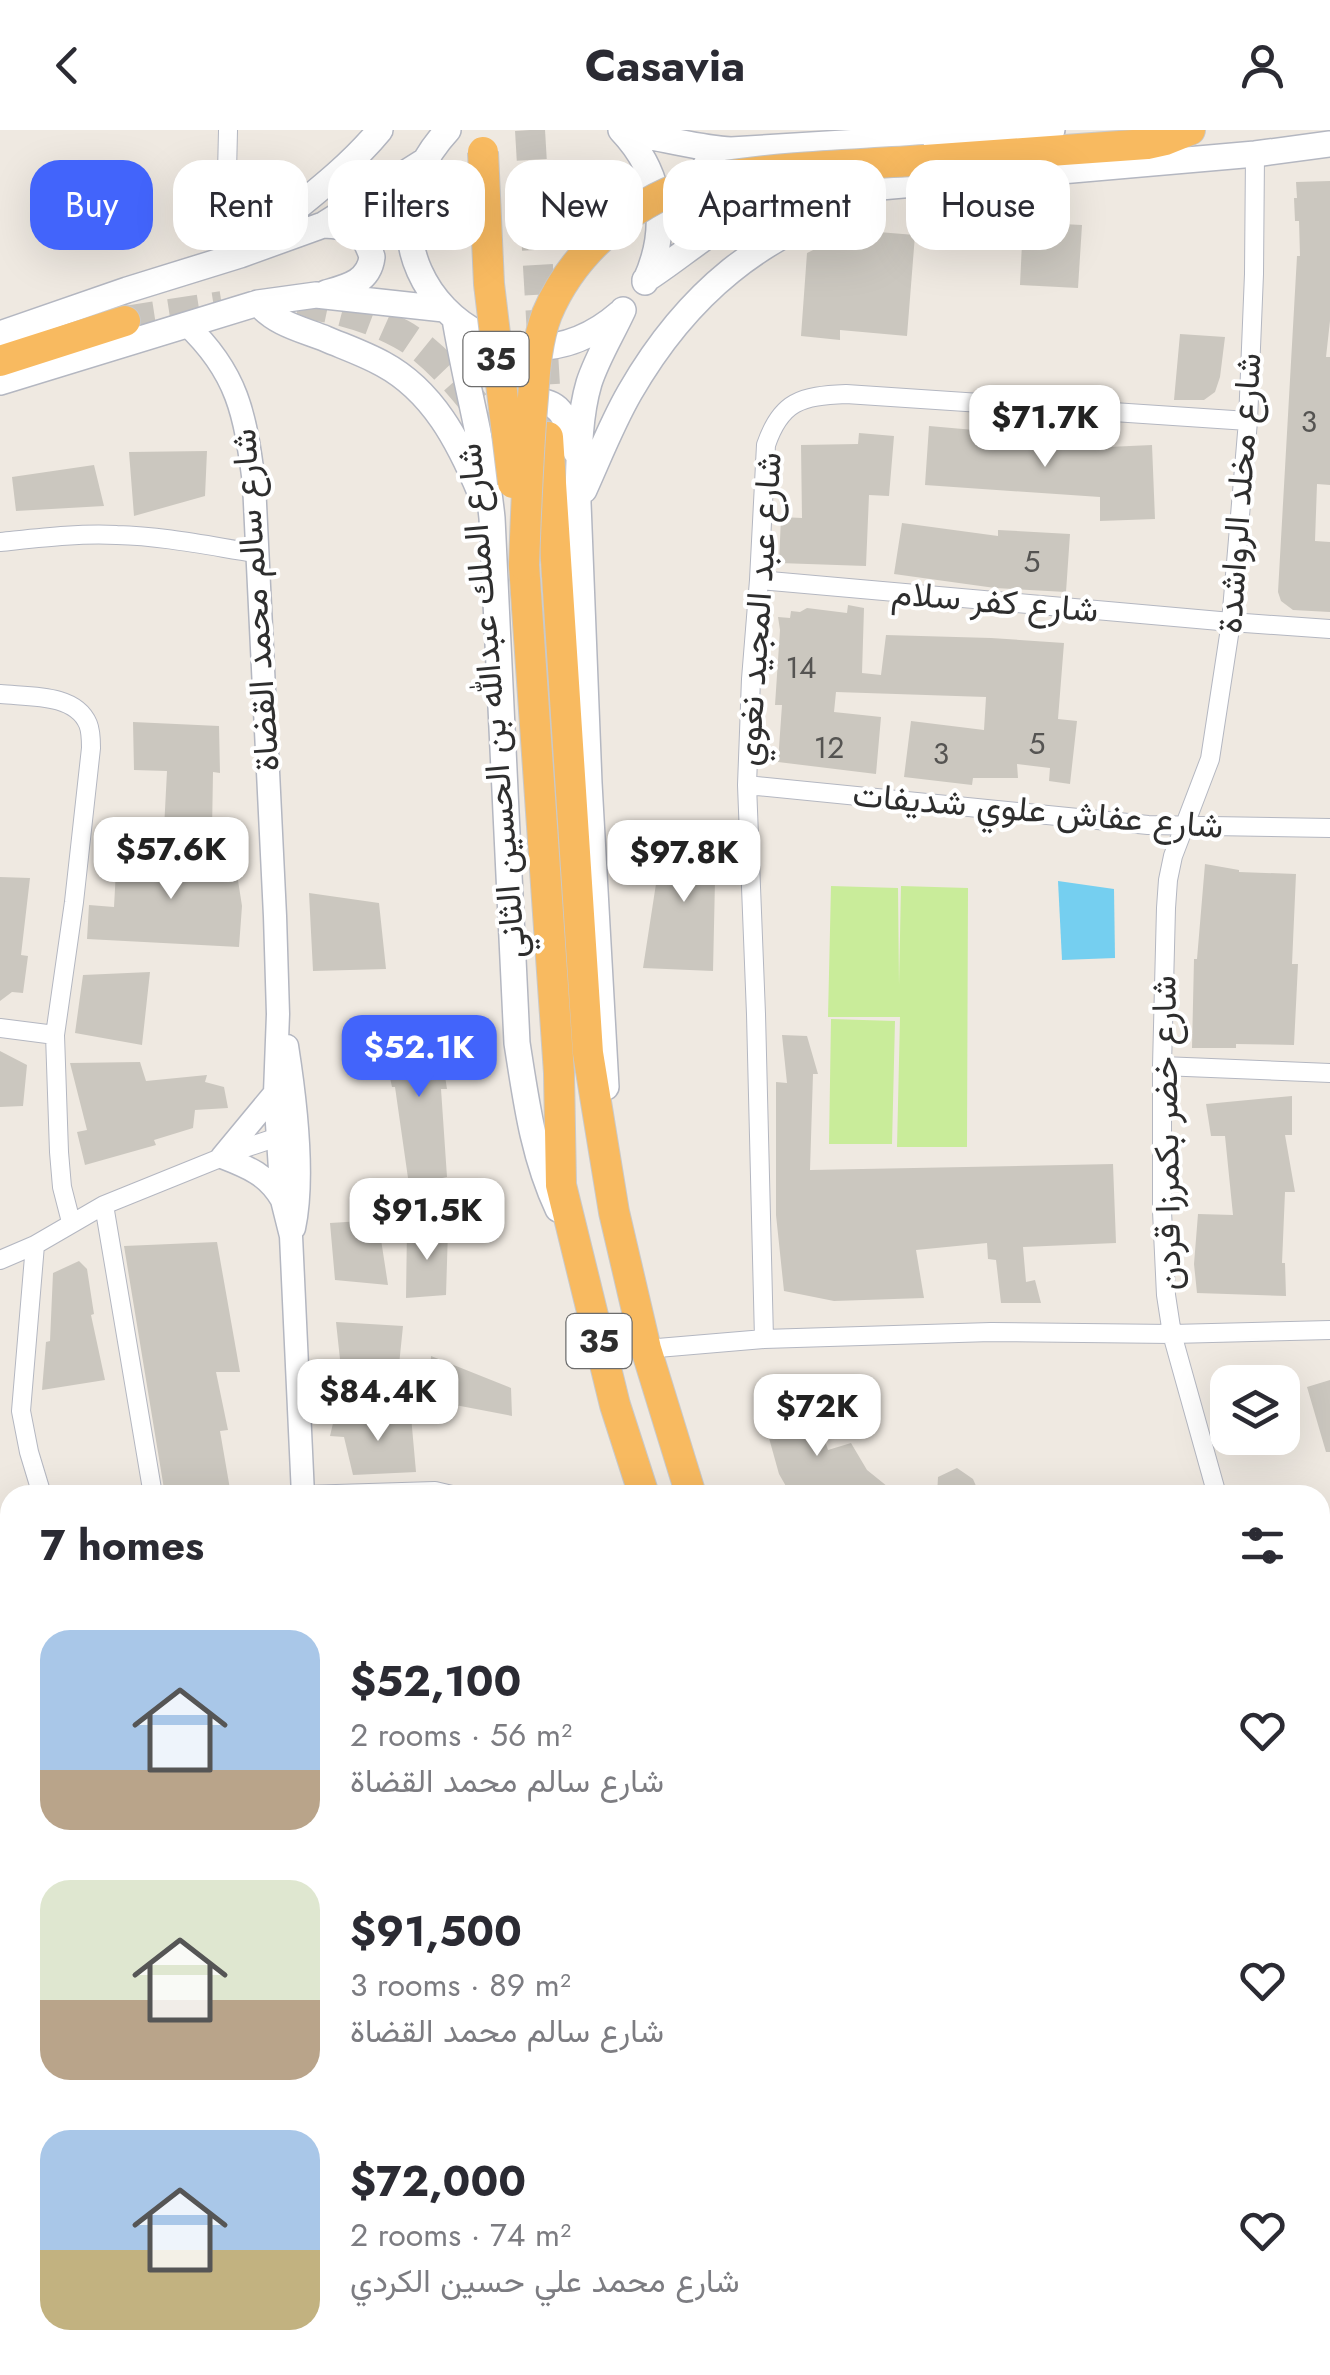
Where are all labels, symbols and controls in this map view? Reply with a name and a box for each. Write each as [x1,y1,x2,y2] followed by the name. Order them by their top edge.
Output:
[585,33,745,98] text: Casavia
[40,38,95,93] icon: back
[1235,38,1290,93] icon: person
[30,160,153,250] chip: Buy
[173,160,308,250] chip: Rent
[328,160,485,250] chip: Filters
[505,160,643,250] chip: New
[663,160,886,250] chip: Apartment
[906,160,1070,250] chip: House
[464,332,528,386] road number: 35
[1204,351,1274,635] street label: شارع مخلد الرواشدة
[964,385,1126,470] pin: $71.7K
[991,394,1099,440] text: $71.7K
[1301,400,1317,443] house number: 3
[218,427,292,773] street label: شارع سالم محمد القضاة
[444,441,542,961] street label: شارع الملك عبدالله بن الحسين الثاني
[722,450,798,768] street label: شارع عبد المجيد نغوي
[1024,540,1040,583] house number: 5
[890,567,1100,635] street label: شارع كفر سلام
[786,646,817,689] house number: 14
[1029,722,1045,765] house number: 5
[814,726,844,769] house number: 12
[933,732,949,775] house number: 3
[850,769,1225,855] street label: شارع عفاش علوي شديفات
[90,817,252,902] pin: $57.6K
[603,820,765,905] pin: $97.8K
[116,826,226,872] text: $57.6K
[629,829,739,875] text: $97.8K
[1138,975,1194,1291] street label: شارع خضر بكمرزا قردن
[338,1015,500,1100] pin: $52.1K
[364,1024,474,1070] text: $52.1K
[346,1178,508,1263] pin: $91.5K
[372,1187,482,1233] text: $91.5K
[566,1314,632,1368] road number: 35
[297,1359,459,1444] pin: $84.4K
[1210,1365,1300,1455] map controls
[1210,1365,1300,1455] button: layers
[319,1368,437,1414] text: $84.4K
[758,1374,876,1459] pin: $72K
[776,1383,858,1429] text: $72K
[40,1515,204,1576] text: 7 homes
[1235,1518,1290,1573] icon: filters
[350,1651,521,1712] text: $52,100
[120,1670,240,1790] icon: home
[1235,1703,1290,1758] icon: heart
[350,1712,572,1758] text: 2 rooms · 56 m²
[350,1758,664,1804] text: شارع سالم محمد القضاة
[350,1901,522,1962] text: $91,500
[120,1920,240,2040] icon: home
[1235,1953,1290,2008] icon: heart
[350,1962,571,2008] text: 3 rooms · 89 m²
[350,2008,664,2054] text: شارع سالم محمد القضاة
[350,2151,526,2212] text: $72,000
[120,2170,240,2290] icon: home
[1235,2203,1290,2258] icon: heart
[350,2212,571,2258] text: 2 rooms · 74 m²
[350,2258,740,2304] text: شارع محمد علي حسين الكردي

